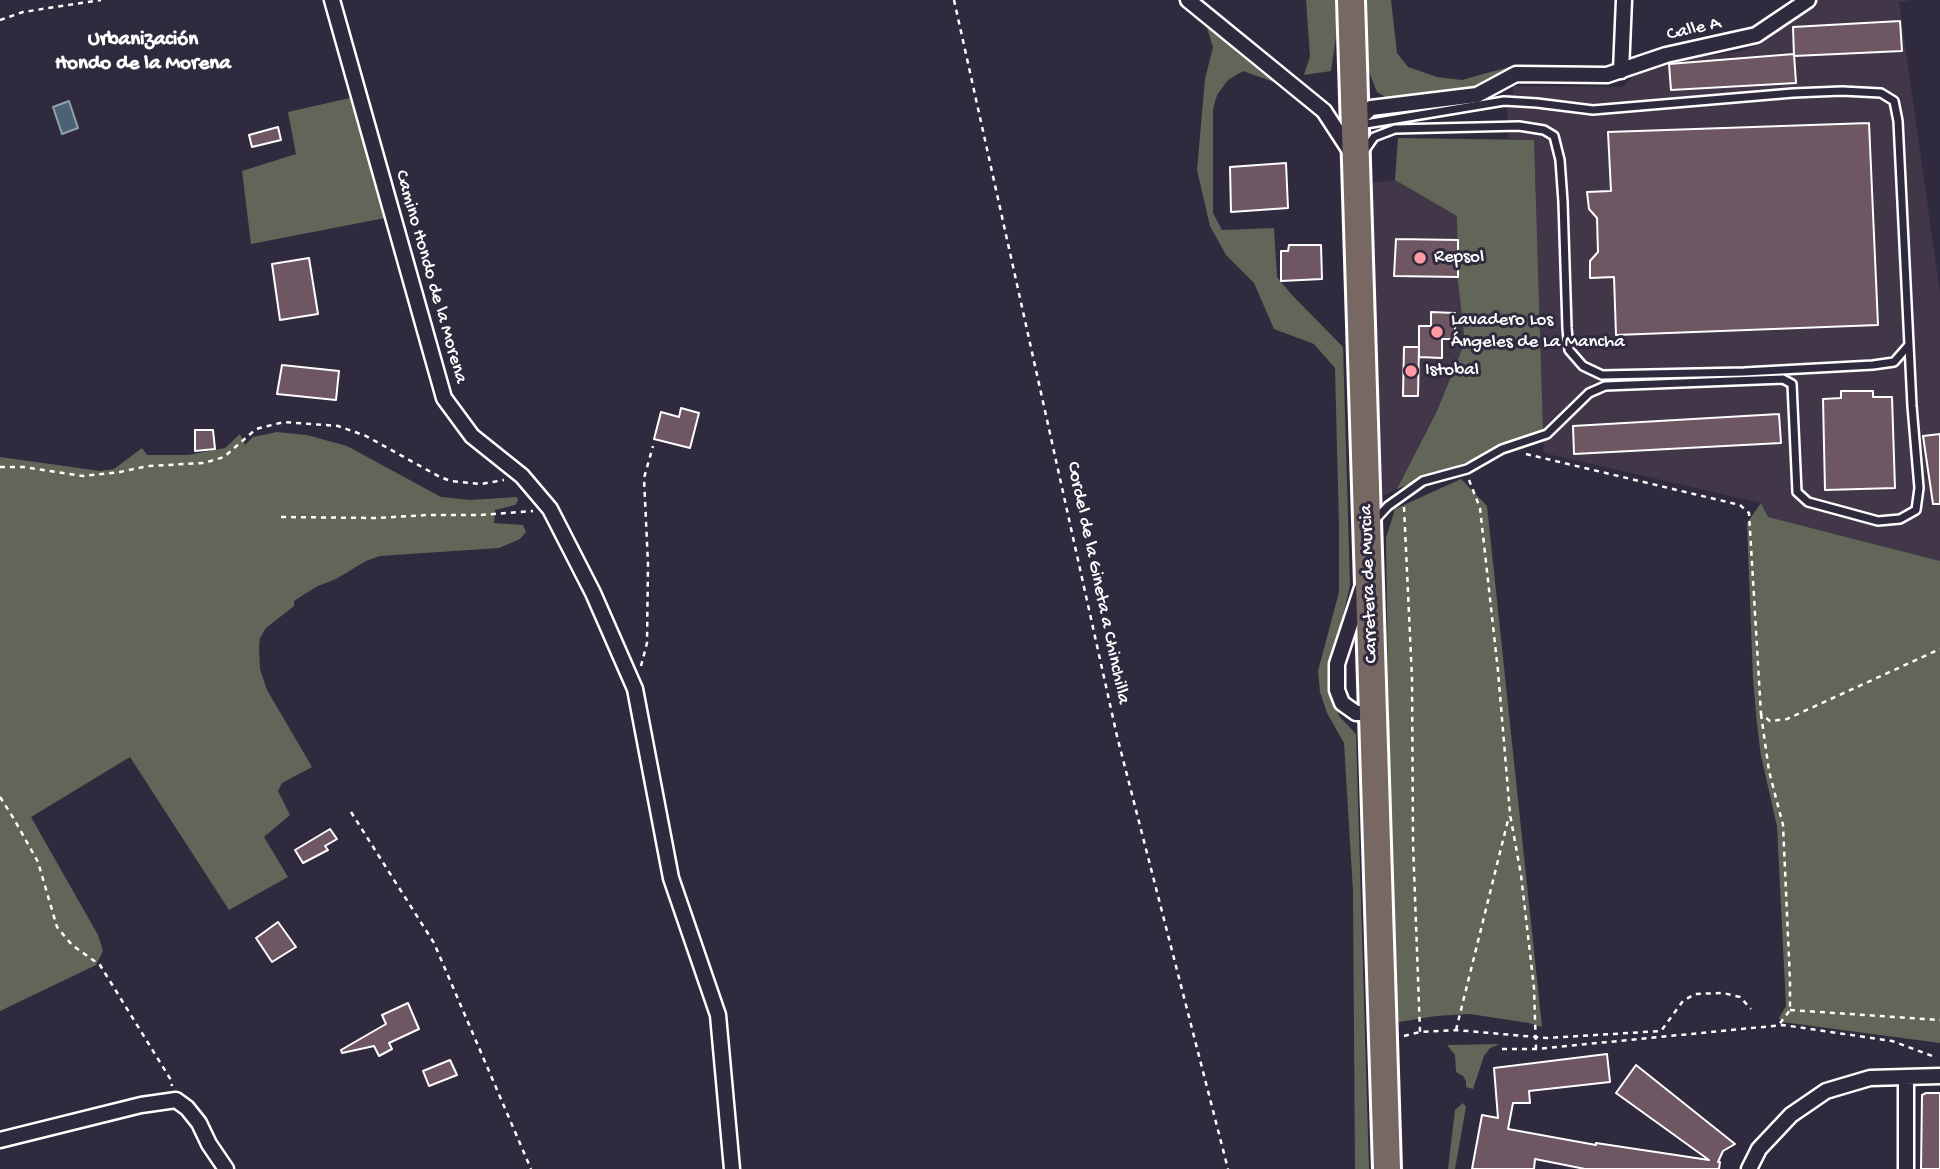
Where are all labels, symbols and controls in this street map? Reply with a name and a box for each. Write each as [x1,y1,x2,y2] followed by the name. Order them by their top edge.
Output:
[1665,13,1723,47] street label: Calle A
[55,28,231,78] district label: Urbanización Hondo de la Morena
[389,168,471,386] street label: Camino Hondo de la Morena
[1434,247,1484,269] place label: Repsol
[1412,250,1428,266] marker: Repsol
[1451,310,1625,354] place label: Lavadero Los Ángeles de La Mancha
[1429,324,1445,340] marker: Lavadero Los Ángeles de La Mancha
[1425,360,1479,382] place label: Istobal
[1403,363,1419,379] marker: Istobal
[1060,460,1134,706] street label: Cordel de la Gineta a Chinchilla
[1356,504,1384,664] street label: Carretera de Murcia

